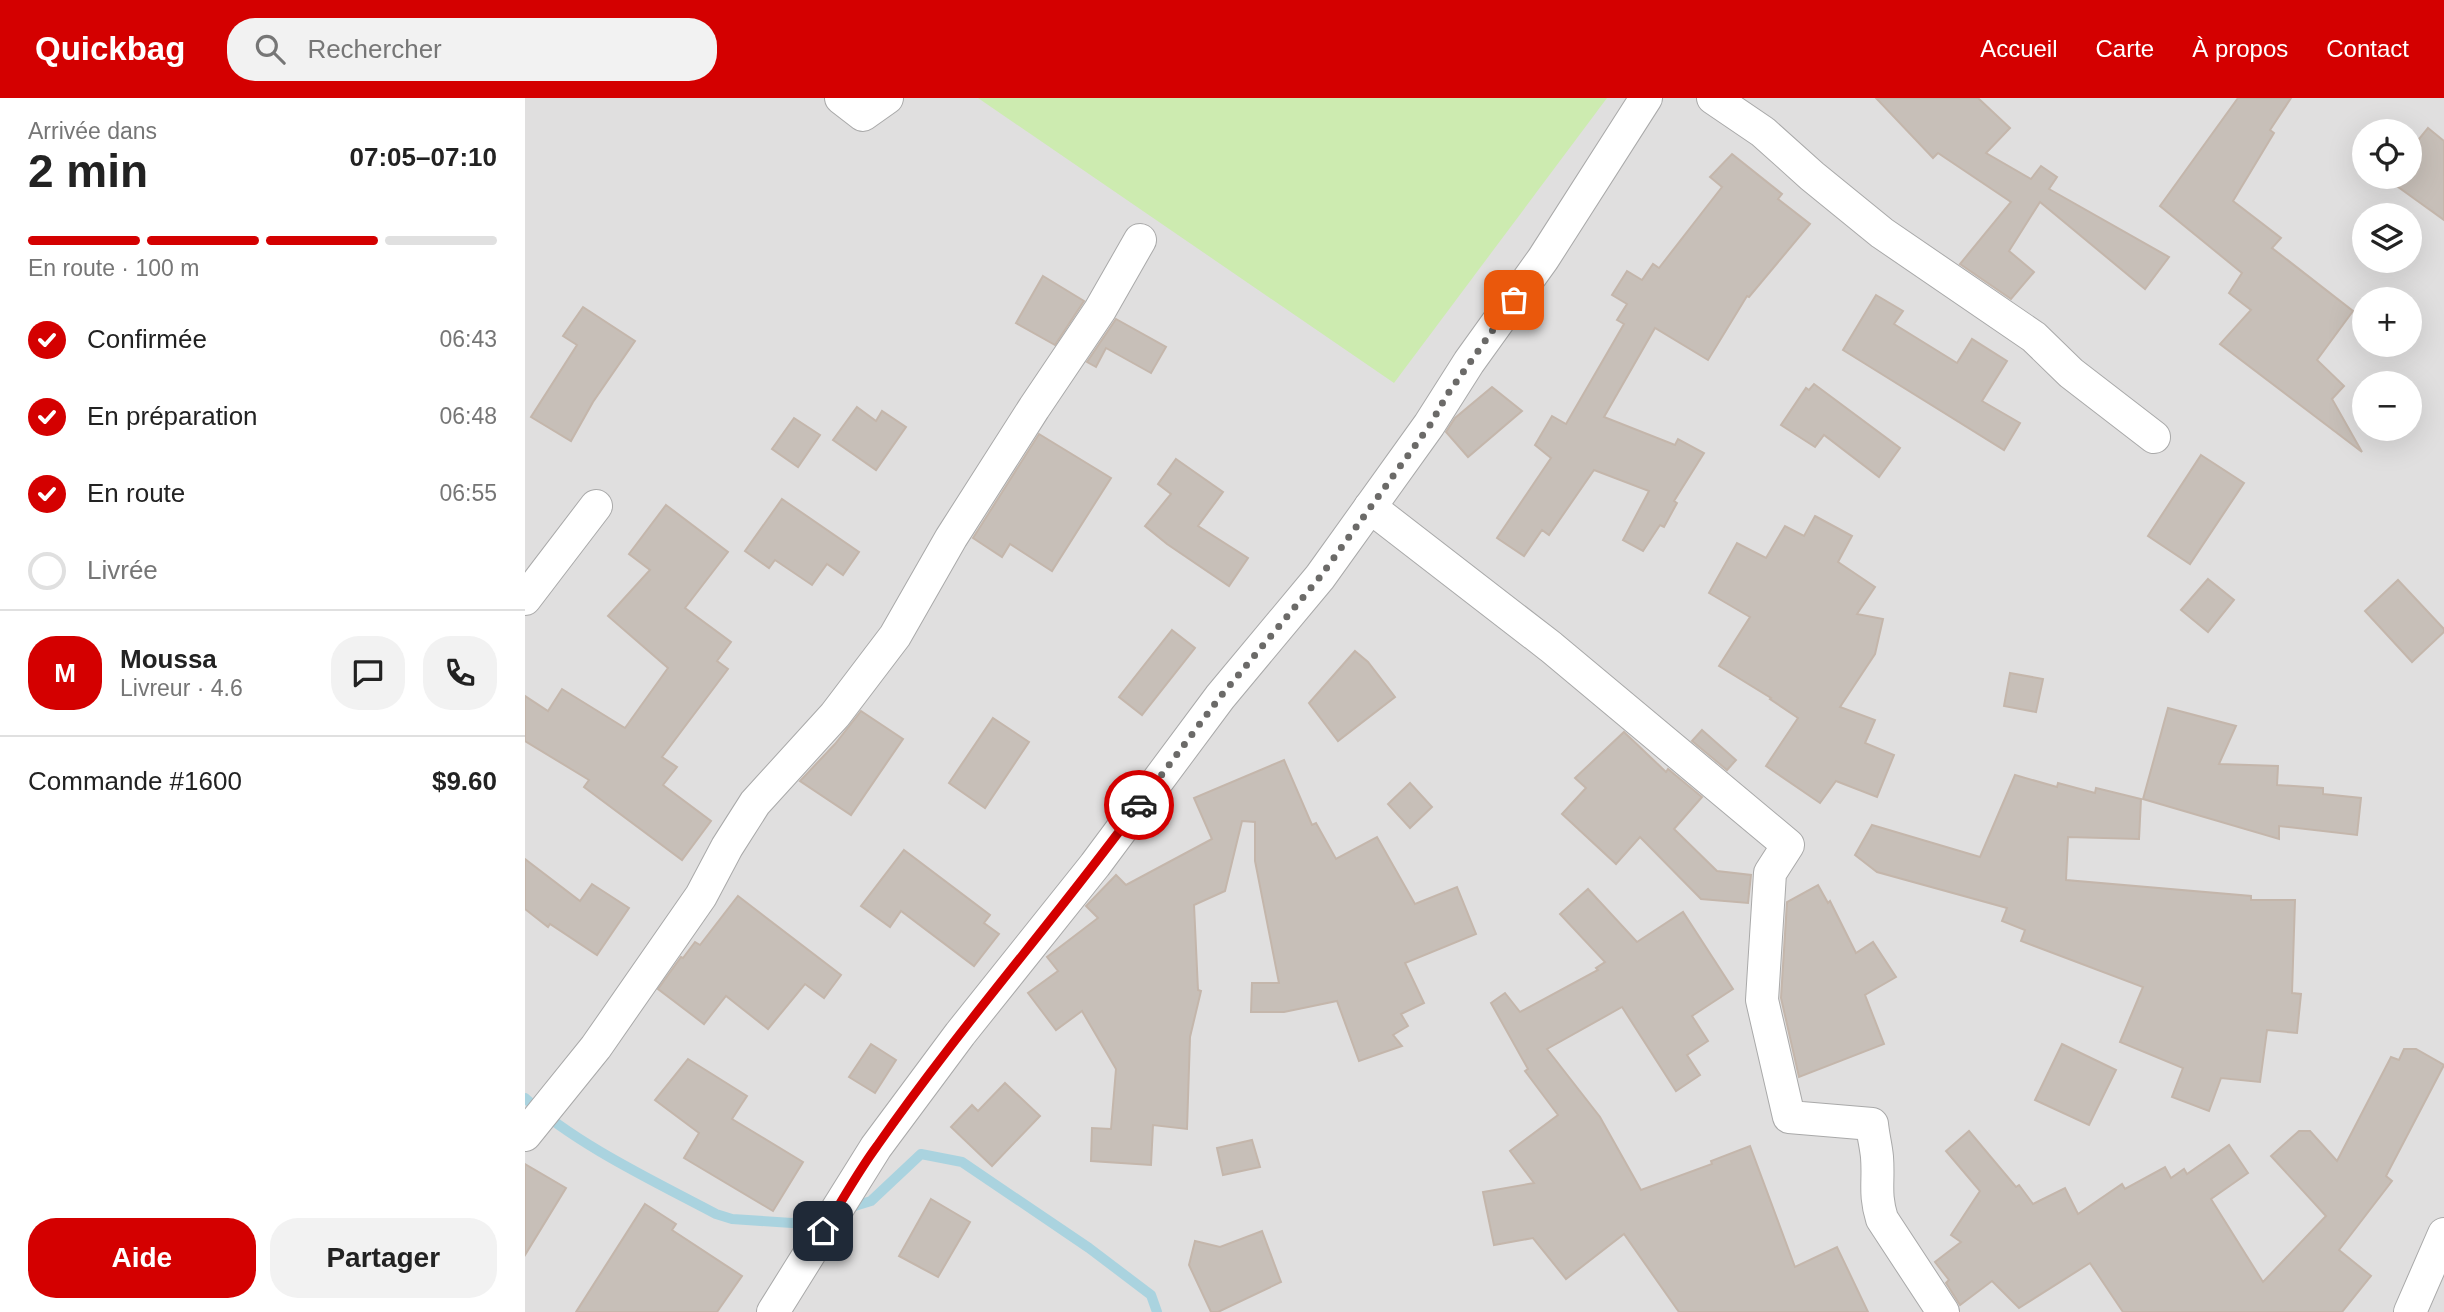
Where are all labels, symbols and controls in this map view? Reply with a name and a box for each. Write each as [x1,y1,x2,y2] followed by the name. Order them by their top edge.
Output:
[227,18,717,81] search box
[35,30,185,67] text: Quickbag
[251,30,289,68] icon: search
[307,34,442,64] text: Rechercher
[1980,35,2058,62] text: Accueil
[2096,35,2154,62] text: Carte
[2192,35,2288,62] text: À propos
[2326,35,2409,62] text: Contact
[28,118,157,144] text: Arrivée dans
[2352,119,2422,441] map controls
[2352,119,2422,189] button: locate
[350,142,497,172] text: 07:05–07:10
[28,145,148,197] text: 2 min
[2352,203,2422,273] button: layers
[28,255,199,281] text: En route · 100 m
[1484,270,1544,330] pin
[1495,281,1533,319] icon: bag
[2352,287,2422,357] button: +
[28,321,66,359] icon: check
[87,324,207,354] text: Confirmée
[439,326,497,352] text: 06:43
[2352,371,2422,441] button: −
[28,398,66,436] icon: check
[87,401,258,431] text: En préparation
[439,403,497,429] text: 06:48
[28,475,66,513] icon: check
[87,478,185,508] text: En route
[439,480,497,506] text: 06:55
[87,555,158,585] text: Livrée
[331,636,405,710] button: chat
[423,636,497,710] button: phone
[120,644,217,674] text: Moussa
[54,658,76,688] text: M
[120,675,243,701] text: Livreur · 4.6
[28,766,242,796] text: Commande #1600
[432,766,497,796] text: $9.60
[1104,770,1174,840] courier
[1120,786,1158,824] icon: car
[793,1201,853,1261] pin
[804,1212,842,1250] icon: home
[28,1218,256,1298] button: Aide
[270,1218,497,1298] button: Partager

